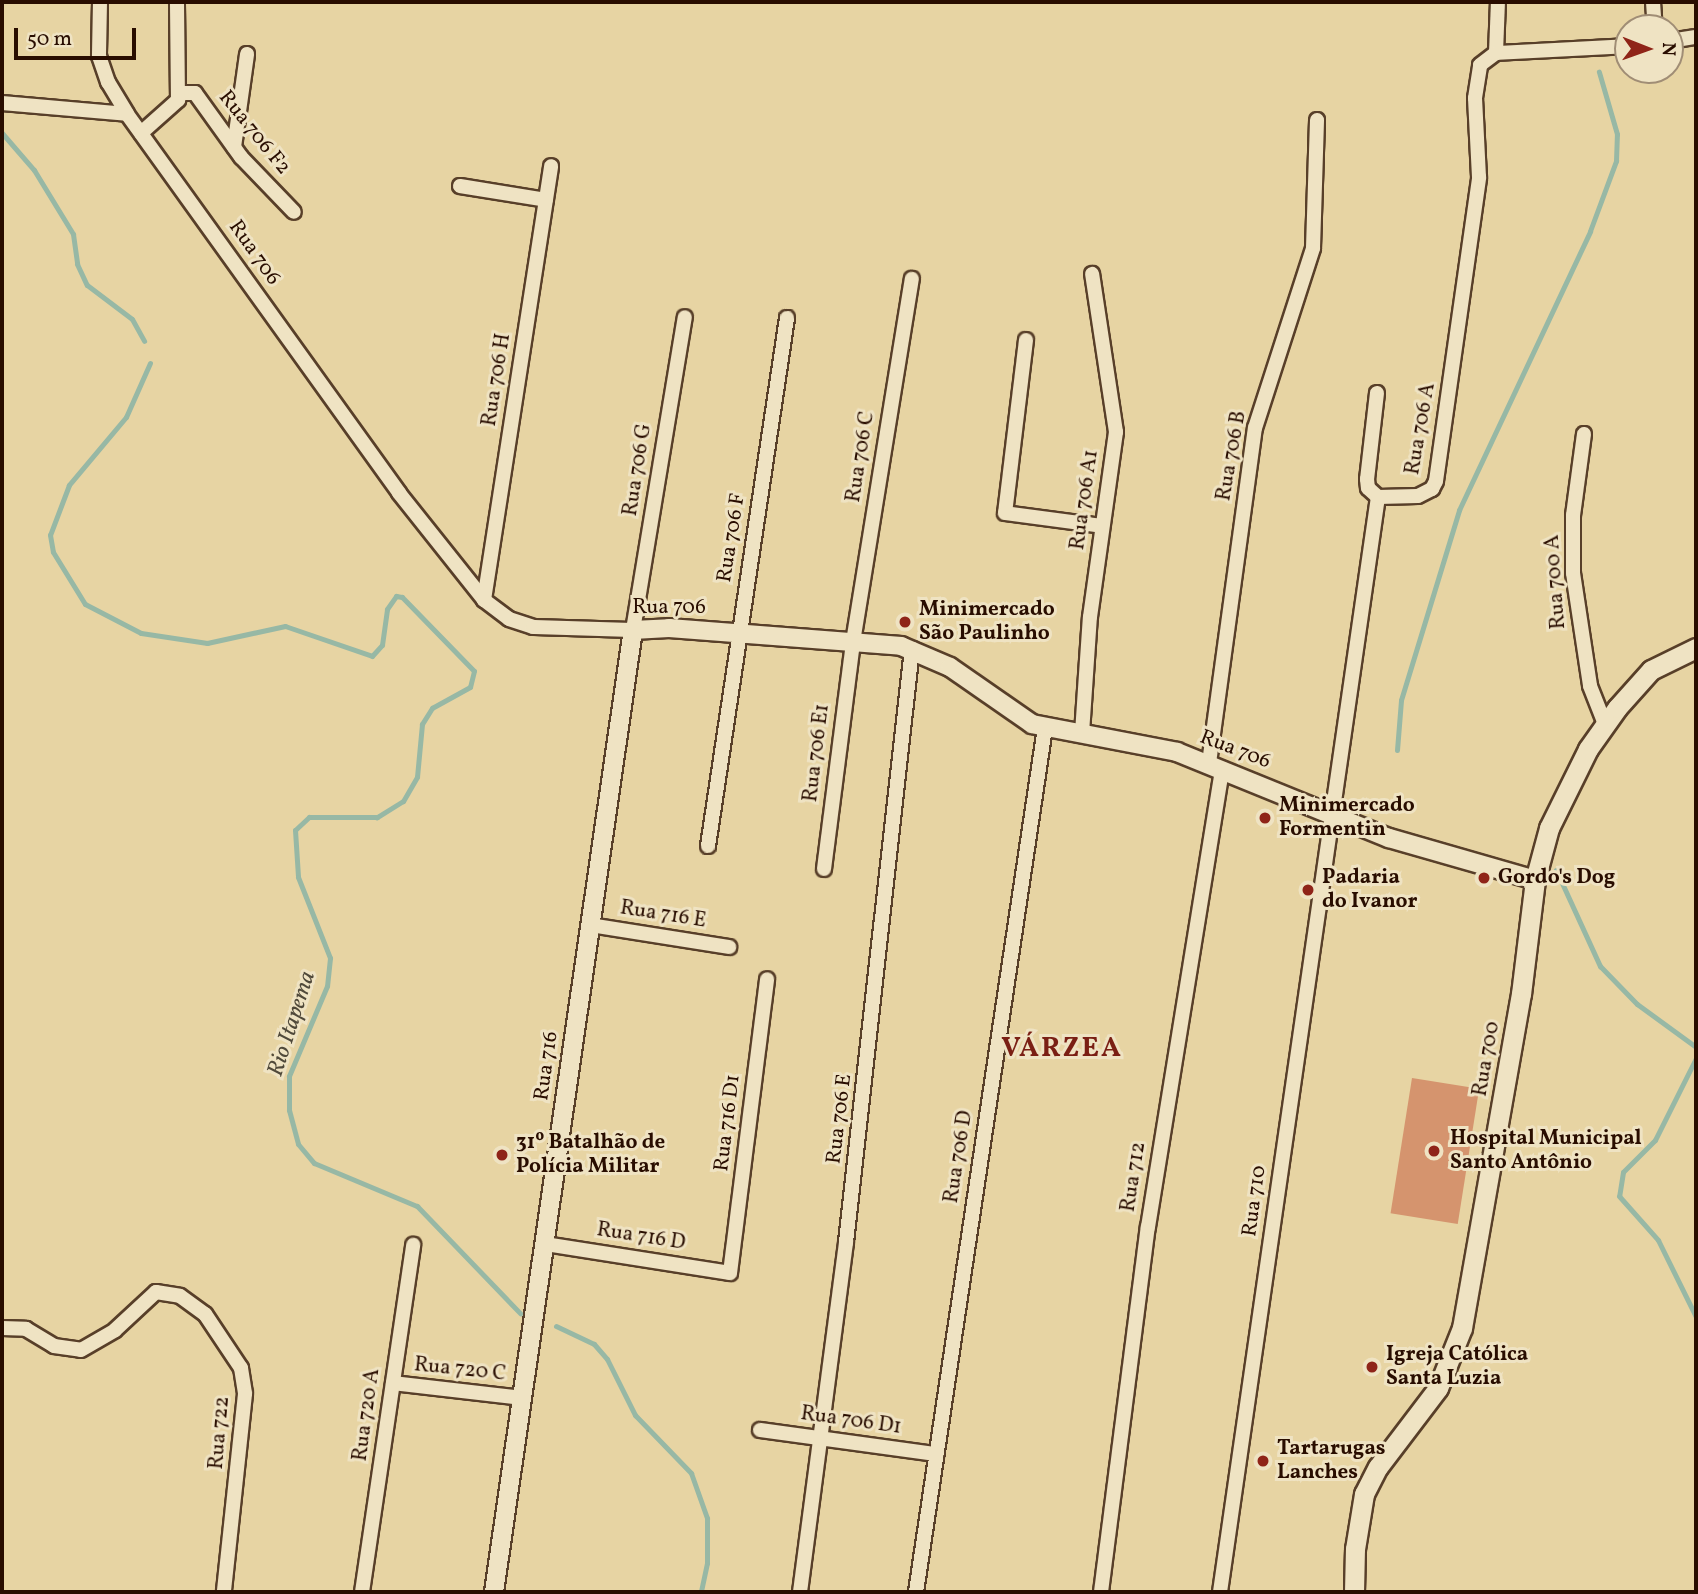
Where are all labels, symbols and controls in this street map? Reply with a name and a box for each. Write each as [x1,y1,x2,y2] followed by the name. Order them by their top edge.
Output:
[18,14,140,58] scale bar
[1614,14,1684,84] north arrow
[27,25,72,54] text: 50 m
[1655,42,1681,56] text: N
[212,86,296,180] street label: Rua 706 F2
[223,216,285,290] street label: Rua 706
[477,332,517,428] street label: Rua 706 H
[1401,381,1441,477] street label: Rua 706 A
[1212,409,1252,503] street label: Rua 706 B
[841,410,881,504] street label: Rua 706 C
[618,422,658,518] street label: Rua 706 G
[1066,448,1104,552] street label: Rua 706 A1
[713,492,751,584] street label: Rua 706 F
[1540,534,1572,630] street label: Rua 700 A
[632,595,706,621] street label: Rua 706
[919,597,1055,647] place label: Minimercado São Paulinho
[897,614,913,630] marker: Minimercado São Paulinho
[798,702,836,804] street label: Rua 706 E1
[1196,725,1274,775] street label: Rua 706
[1279,793,1415,843] place label: Minimercado Formentin
[1257,810,1273,826] marker: Minimercado Formentin
[1322,865,1417,915] place label: Padaria do Ivanor
[1498,865,1615,891] place label: Gordo's Dog
[1476,870,1492,886] marker: Gordo's Dog
[1300,882,1316,898] marker: Padaria do Ivanor
[618,896,708,934] street label: Rua 716 E
[262,968,322,1080] water label: Rio Itapema
[1468,1019,1506,1099] street label: Rua 700
[530,1030,564,1102] street label: Rua 716
[1002,1032,1122,1066] district label: VÁRZEA
[710,1073,746,1173] street label: Rua 716 D1
[822,1073,858,1165] street label: Rua 706 E
[939,1109,979,1205] street label: Rua 706 D
[1450,1126,1642,1176] place label: Hospital Municipal Santo Antônio
[516,1130,665,1180] place label: 31º Batalhão de Polícia Militar
[1116,1140,1152,1214] street label: Rua 712
[1424,1141,1444,1161] marker: Hospital Municipal Santo Antônio
[494,1147,510,1163] marker: 31º Batalhão de Polícia Militar
[1238,1164,1272,1238] street label: Rua 710
[595,1218,687,1256] street label: Rua 716 D
[1386,1342,1528,1392] place label: Igreja Católica Santa Luzia
[413,1353,507,1387] street label: Rua 720 C
[1364,1359,1380,1375] marker: Igreja Católica Santa Luzia
[348,1367,386,1463] street label: Rua 720 A
[204,1395,236,1471] street label: Rua 722
[799,1401,903,1441] street label: Rua 706 D1
[1277,1436,1386,1486] place label: Tartarugas Lanches
[1255,1453,1271,1469] marker: Tartarugas Lanches

